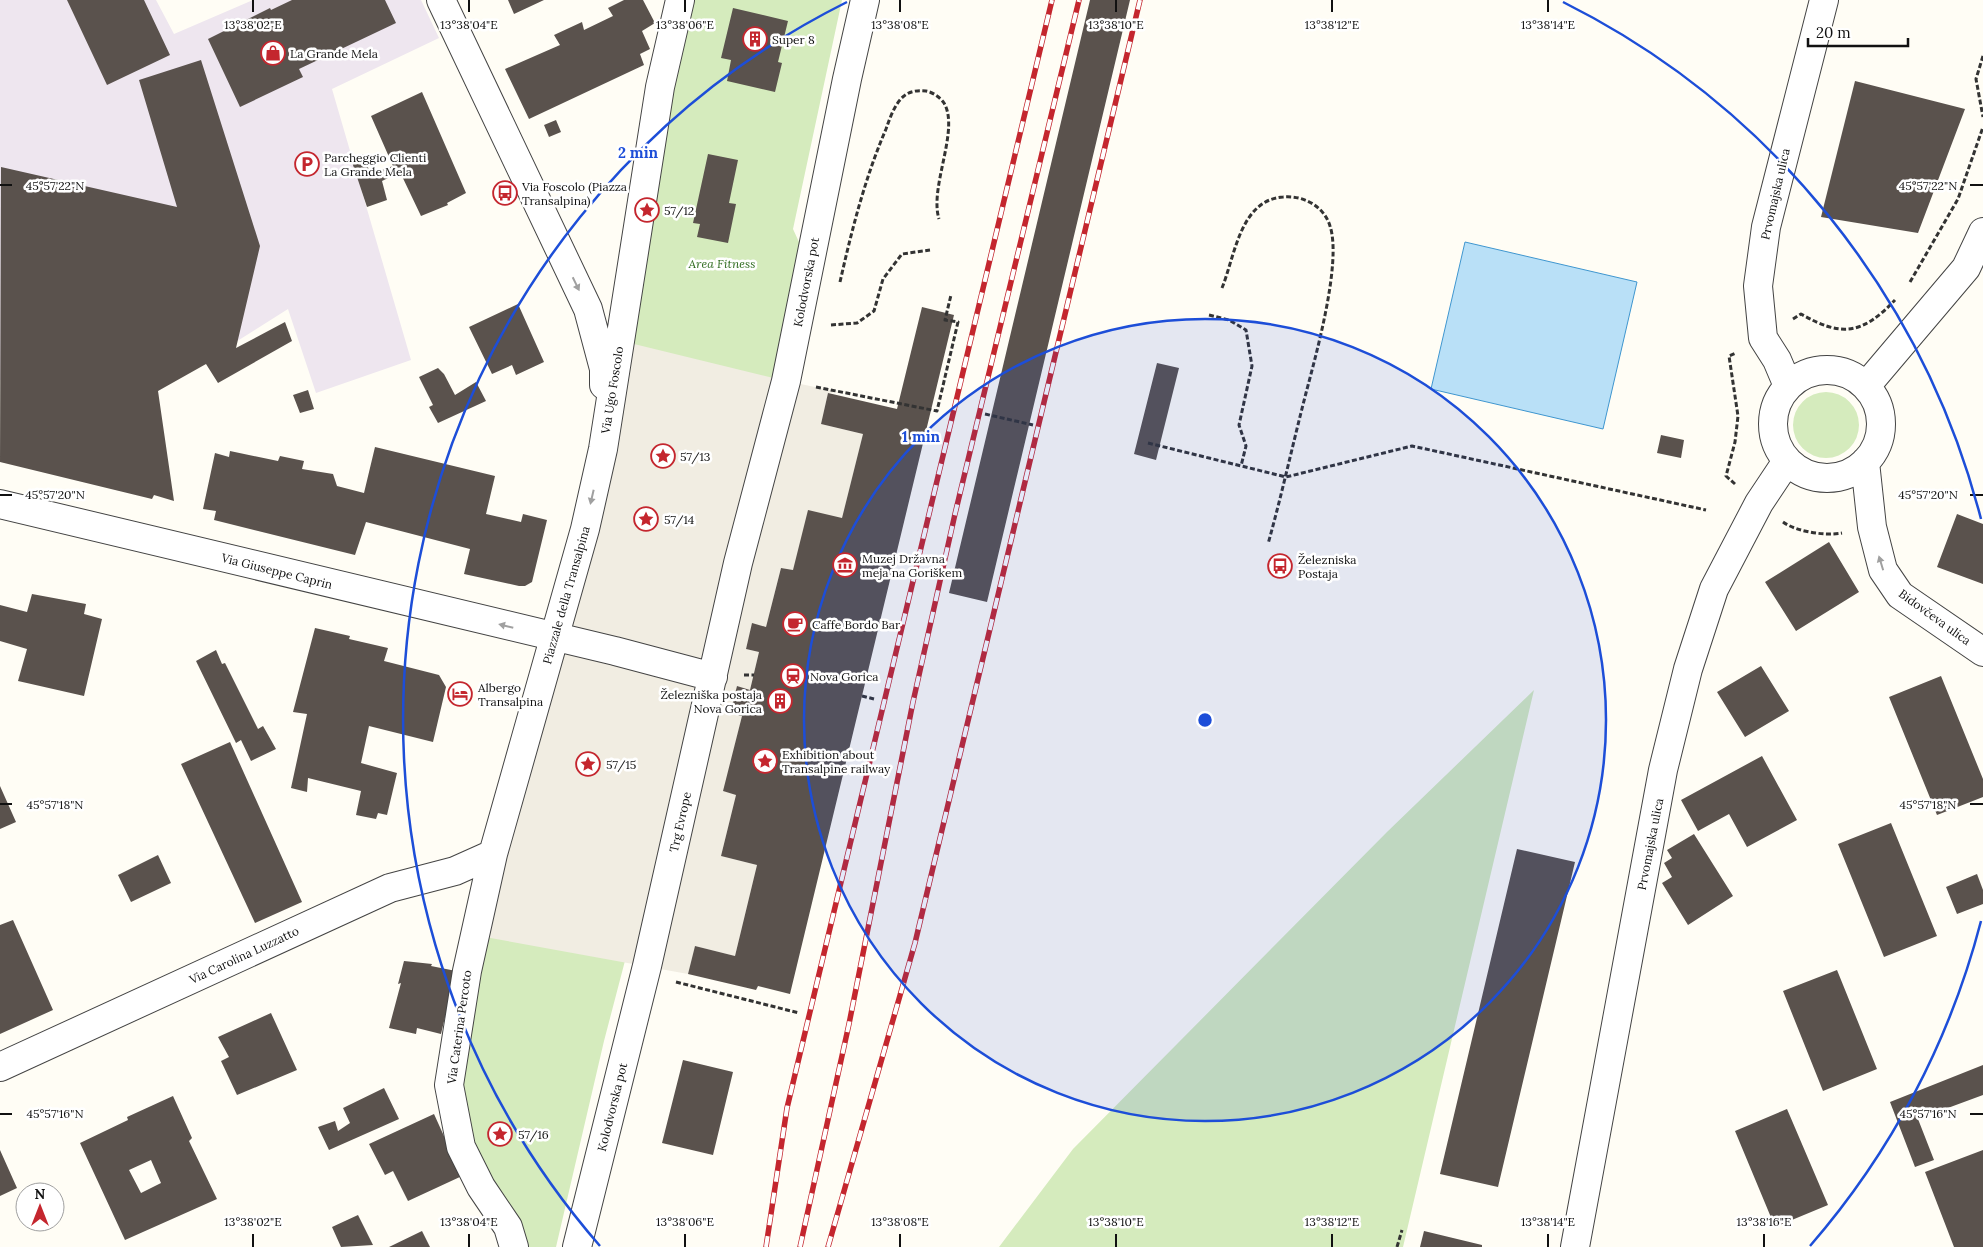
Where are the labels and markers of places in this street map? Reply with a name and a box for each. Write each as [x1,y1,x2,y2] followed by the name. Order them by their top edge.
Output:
[742,26,768,52] building icon: Super 8
[772,32,815,47] place label: Super 8
[260,40,286,66] shop icon: La Grande Mela
[290,46,378,61] place label: La Grande Mela
[324,150,426,179] place label: Parcheggio Clienti La Grande Mela
[294,151,320,177] parking icon: Parcheggio Clienti La Grande Mela
[521,179,627,209] place label: Via Foscolo (Piazza Transalpina)
[492,180,518,206] bus stop icon: Via Foscolo (Piazza Transalpina)
[634,197,660,223] place icon: 57/12
[664,203,694,219] place label: 57/12
[650,443,676,469] place icon: 57/13
[680,449,711,465] place label: 57/13
[633,506,659,532] place icon: 57/14
[664,512,695,528] place label: 57/14
[862,551,962,580] place label: Muzej Državna meja na Goriškem
[832,552,858,578] museum icon: Muzej Državna meja na Goriškem
[1298,552,1357,581] place label: Železniska Postaja
[1267,553,1293,579] bus stop icon: Železniska Postaja
[782,611,808,637] cafe icon: Caffe Bordo Bar
[812,617,901,632] place label: Caffe Bordo Bar
[780,663,806,689] station icon: Nova Gorica
[810,669,879,684] place label: Nova Gorica
[477,680,543,709] place label: Albergo Transalpina
[447,681,473,707] hotel icon: Albergo Transalpina
[660,687,762,716] place label: Železniška postaja Nova Gorica
[767,688,793,714] building icon: Železniška postaja Nova Gorica
[1196,711,1214,729] centre of rings
[782,747,891,776] place label: Exhibition about Transalpine railway
[752,748,778,774] place icon: Exhibition about Transalpine railway
[575,751,601,777] place icon: 57/15
[606,757,636,773] place label: 57/15
[487,1121,513,1147] place icon: 57/16
[518,1127,549,1143] place label: 57/16

